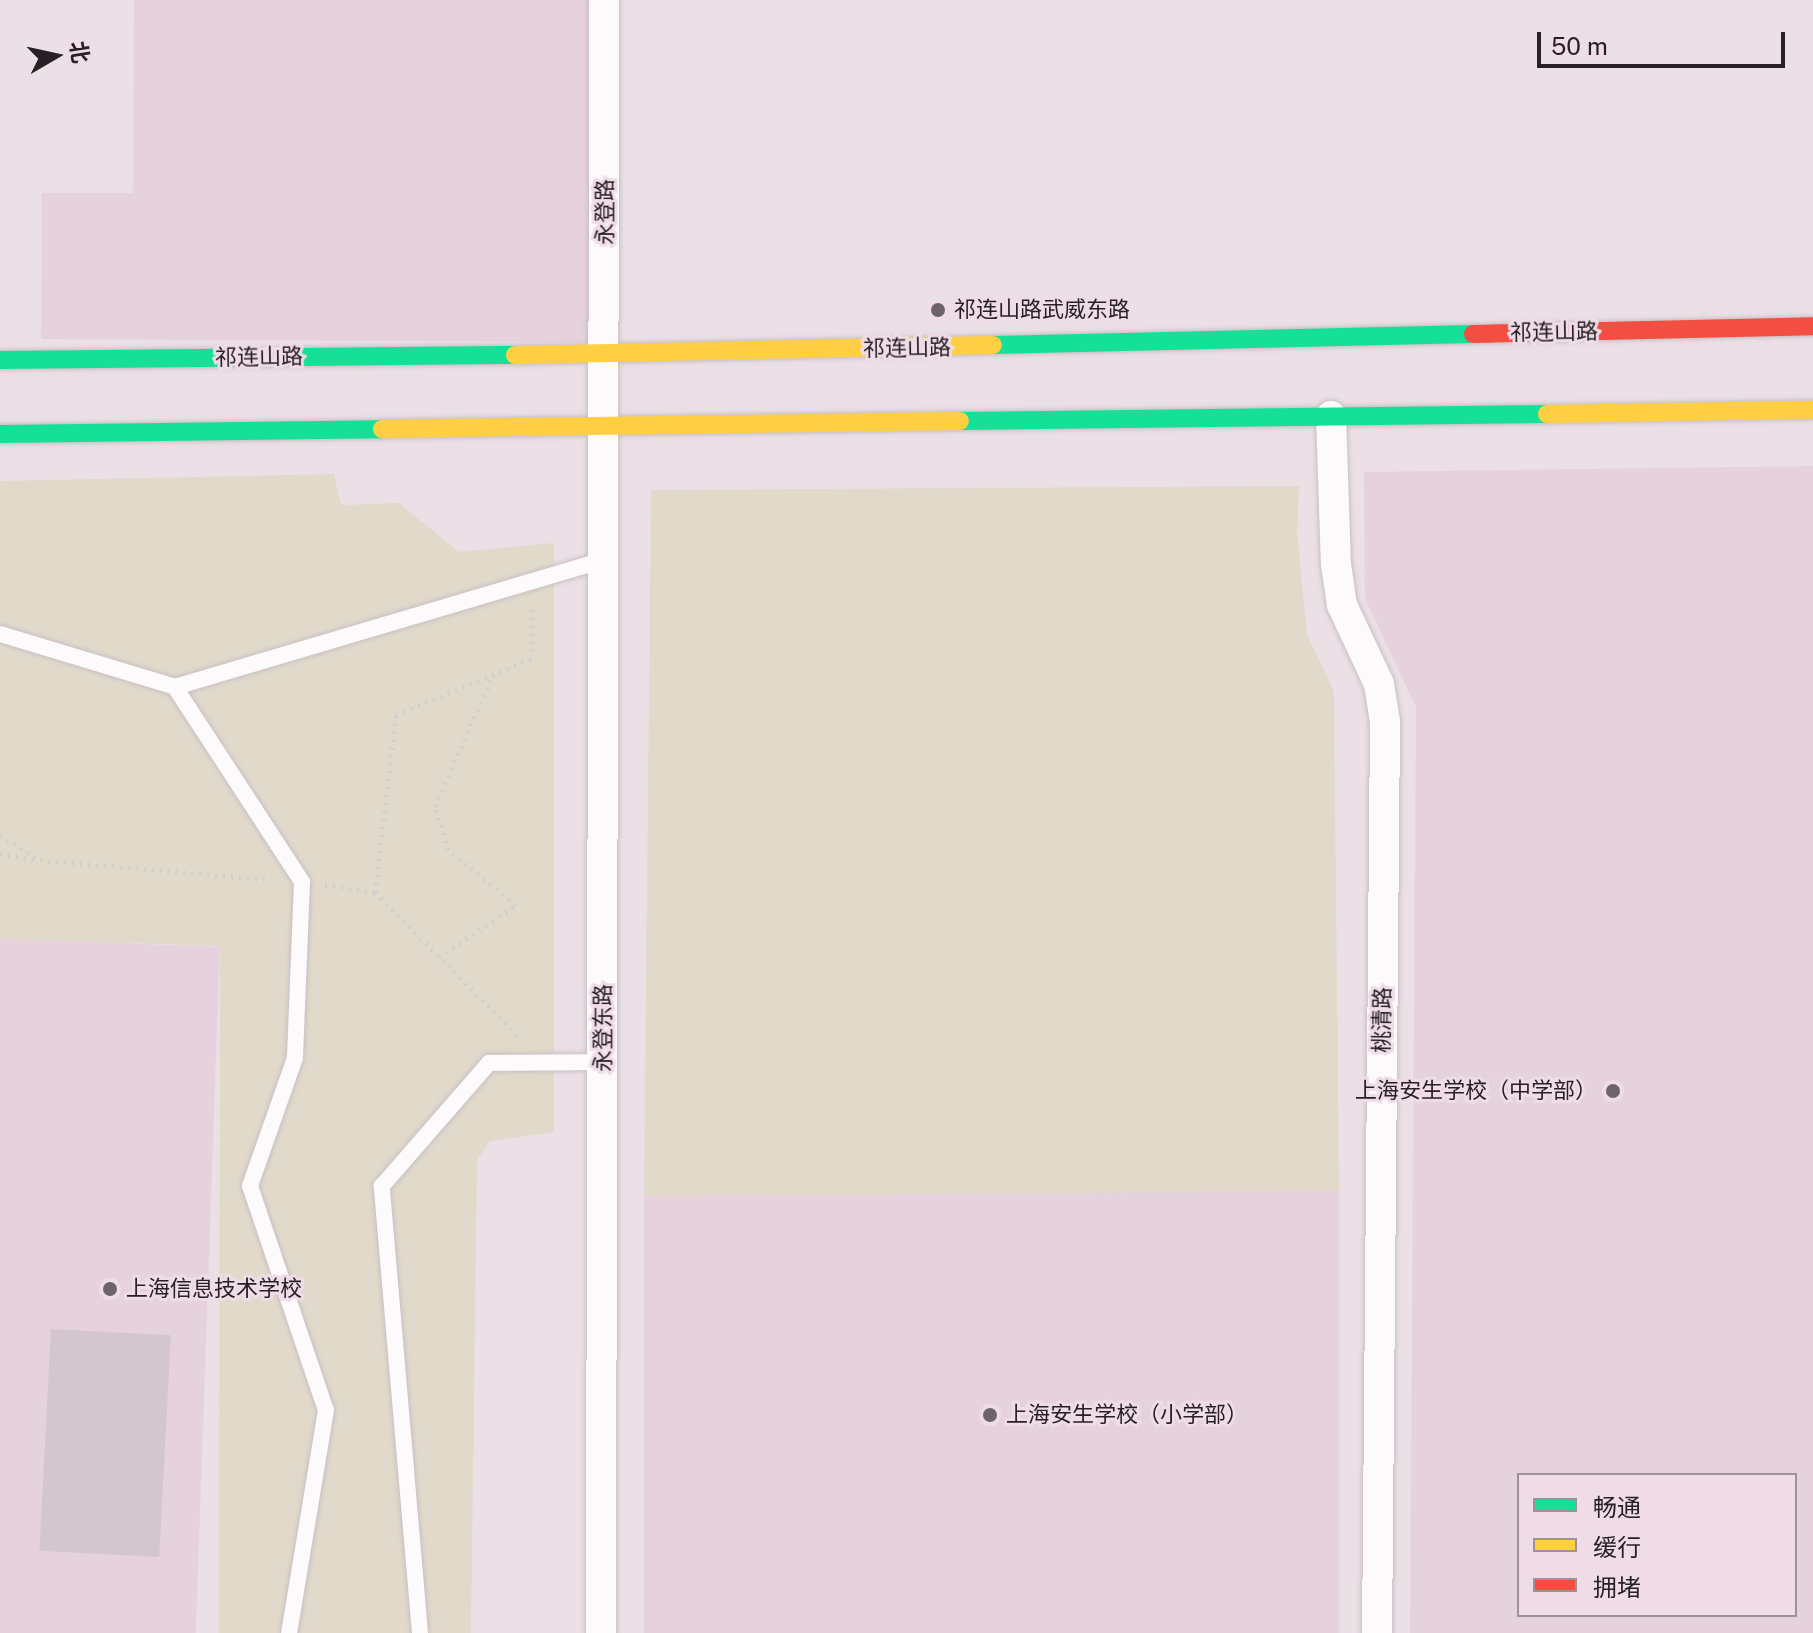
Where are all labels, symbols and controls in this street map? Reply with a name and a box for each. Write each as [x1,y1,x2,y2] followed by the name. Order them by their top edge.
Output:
[16,16,96,96] north arrow
[1541,16,1789,66] scale bar
[1551,32,1608,60] text: 50 m
[65,39,94,65] text: 北
[592,179,618,245] street label: 永登路
[954,297,1130,323] place label: 祁连山路武威东路
[929,301,947,319] marker: 祁连山路武威东路
[1510,318,1598,346] street label: 祁连山路
[863,334,951,362] street label: 祁连山路
[215,343,303,371] street label: 祁连山路
[590,984,616,1072] street label: 永登东路
[1368,987,1396,1053] street label: 桃清路
[1355,1078,1597,1104] place label: 上海安生学校（中学部）
[1604,1082,1622,1100] marker: 上海安生学校（中学部）
[126,1276,302,1302] place label: 上海信息技术学校
[101,1280,119,1298] marker: 上海信息技术学校
[1006,1402,1248,1428] place label: 上海安生学校（小学部）
[981,1406,999,1424] marker: 上海安生学校（小学部）
[1517,1473,1797,1617] legend
[1593,1493,1641,1521] text: 畅通
[1593,1533,1641,1561] text: 缓行
[1593,1573,1641,1601] text: 拥堵

